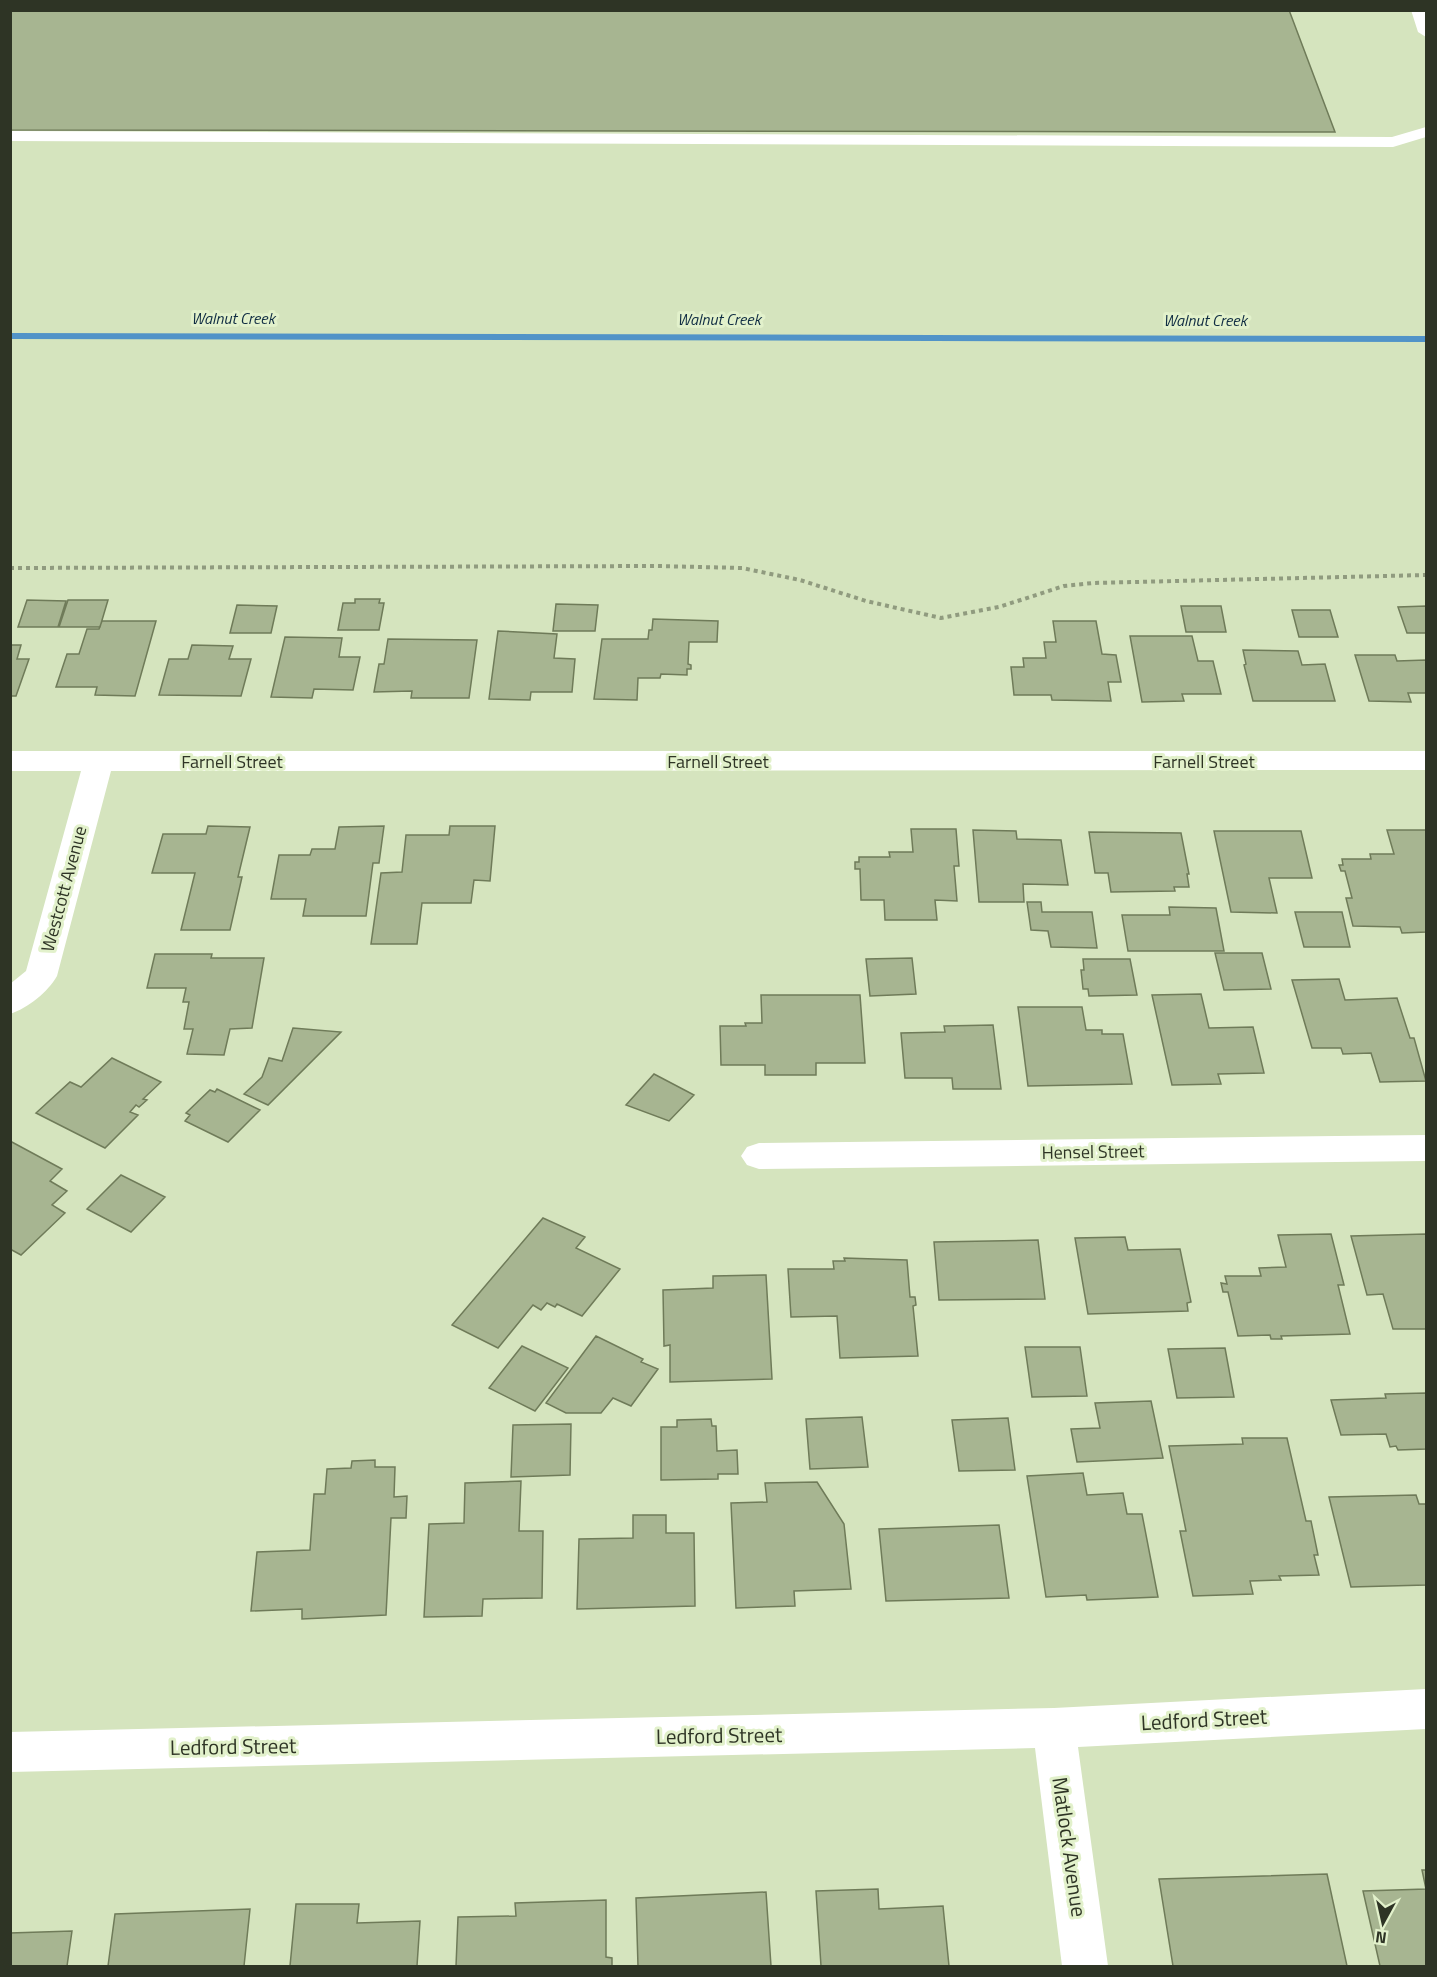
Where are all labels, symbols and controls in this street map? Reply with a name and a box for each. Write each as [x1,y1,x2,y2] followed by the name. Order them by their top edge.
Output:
[191,306,277,330] water label: Walnut Creek
[677,307,763,331] water label: Walnut Creek
[1163,308,1249,332] water label: Walnut Creek
[181,748,283,775] street label: Farnell Street
[667,748,769,775] street label: Farnell Street
[1153,748,1255,775] street label: Farnell Street
[34,823,93,955] street label: Westcott Avenue
[1041,1137,1145,1166] street label: Hensel Street
[1140,1700,1269,1738] street label: Ledford Street
[656,1718,783,1752] street label: Ledford Street
[170,1729,297,1763] street label: Ledford Street
[1044,1775,1096,1919] street label: Matlock Avenue
[1353,1893,1413,1953] north arrow
[1374,1925,1388,1951] text: N

